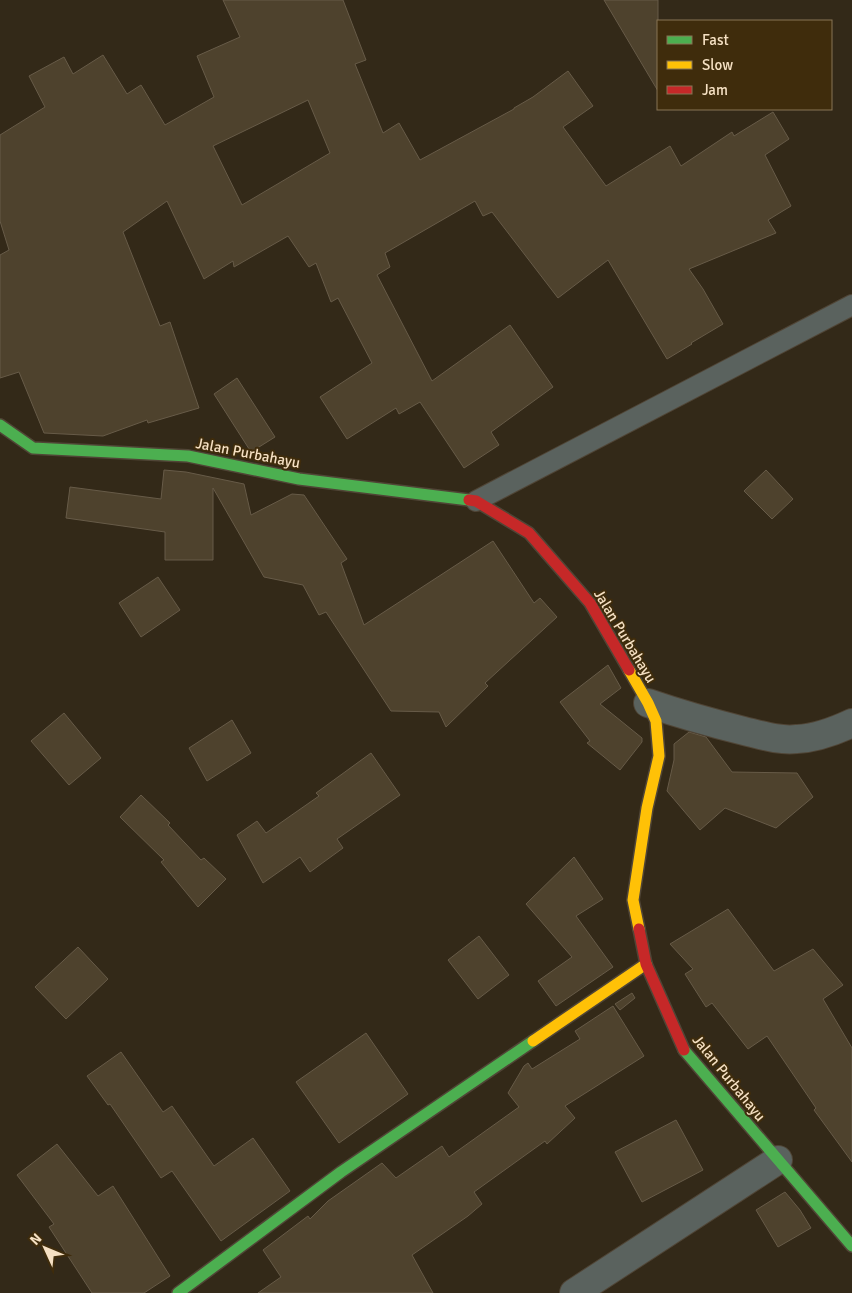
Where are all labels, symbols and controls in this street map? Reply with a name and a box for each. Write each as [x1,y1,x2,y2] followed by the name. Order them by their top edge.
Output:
[657,20,832,110] legend
[702,31,729,49] text: Fast
[702,56,733,74] text: Slow
[702,81,728,99] text: Jam
[194,434,302,472] street label: Jalan Purbahayu
[590,586,660,686] street label: Jalan Purbahayu
[689,1031,769,1125] street label: Jalan Purbahayu
[20,1223,70,1273] north arrow
[27,1230,46,1249] text: N

